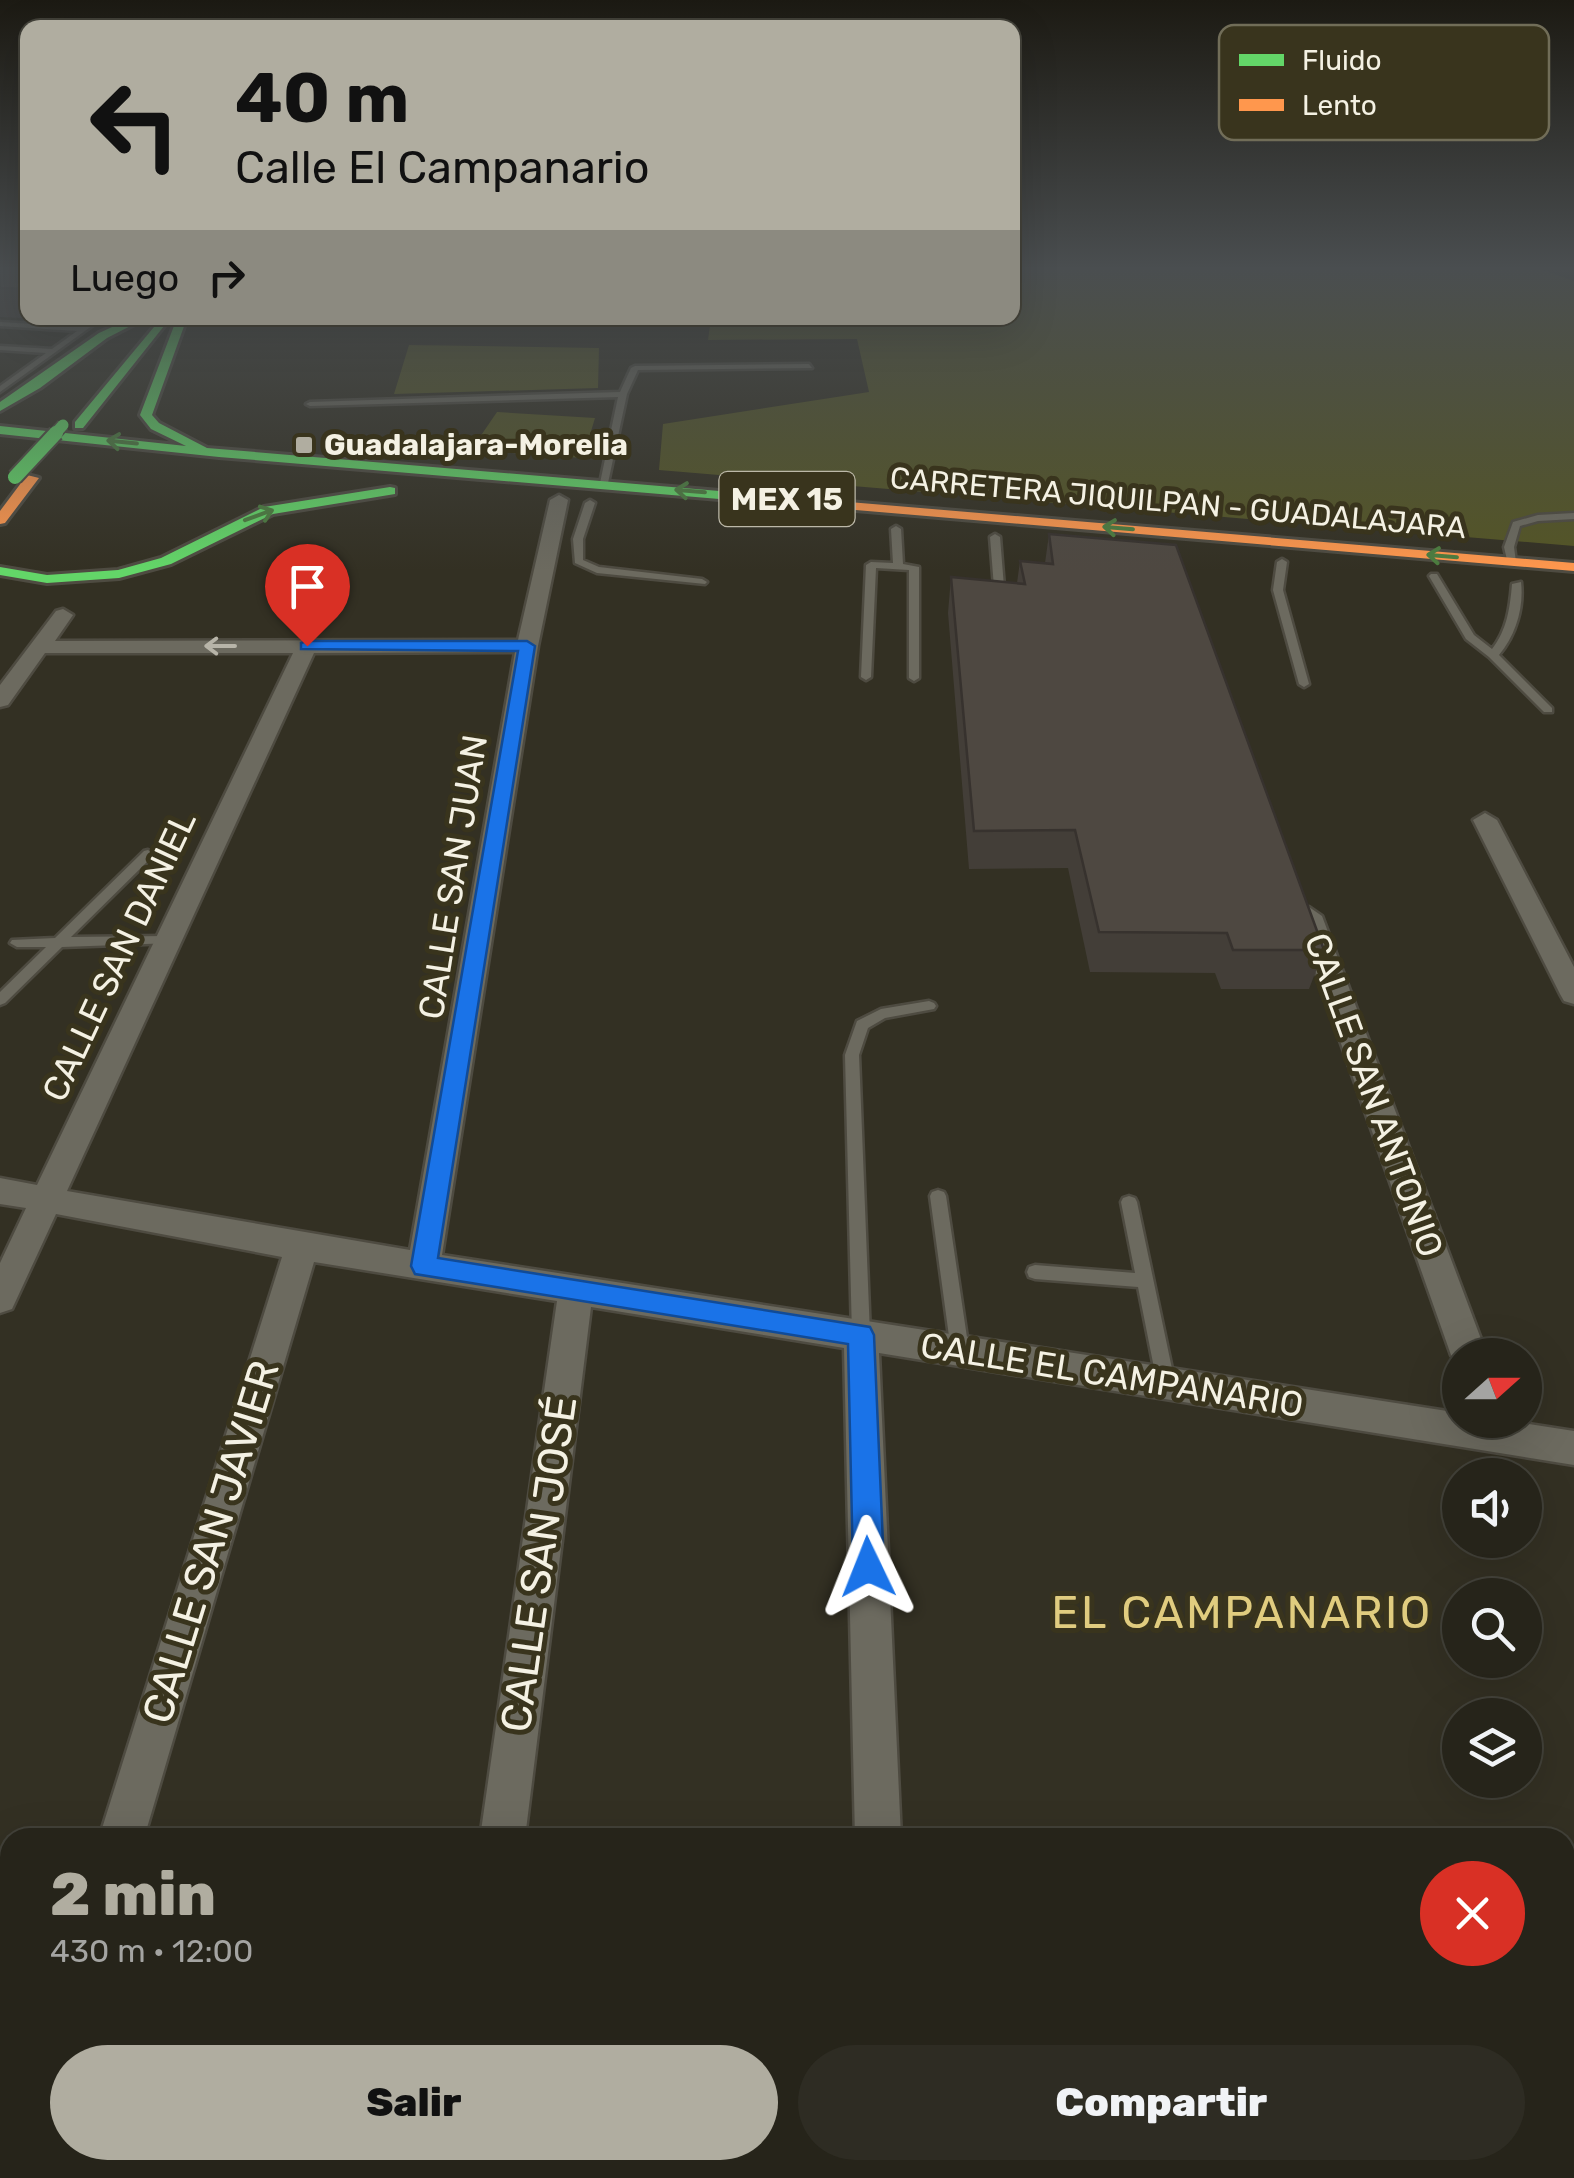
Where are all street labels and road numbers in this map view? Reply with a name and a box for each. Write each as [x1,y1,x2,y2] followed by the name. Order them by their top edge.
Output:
[889,460,1467,546] street label: CARRETERA JIQUILPAN - GUADALAJARA
[720,472,854,526] road number: MEX 15
[410,732,496,1022] street label: CALLE SAN JUAN
[33,804,205,1108] street label: CALLE SAN DANIEL
[1296,927,1452,1263] street label: CALLE SAN ANTONIO
[918,1324,1306,1426] street label: CALLE EL CAMPANARIO
[132,1355,290,1729] street label: CALLE SAN JAVIER
[491,1393,587,1735] street label: CALLE SAN JOSÉ

